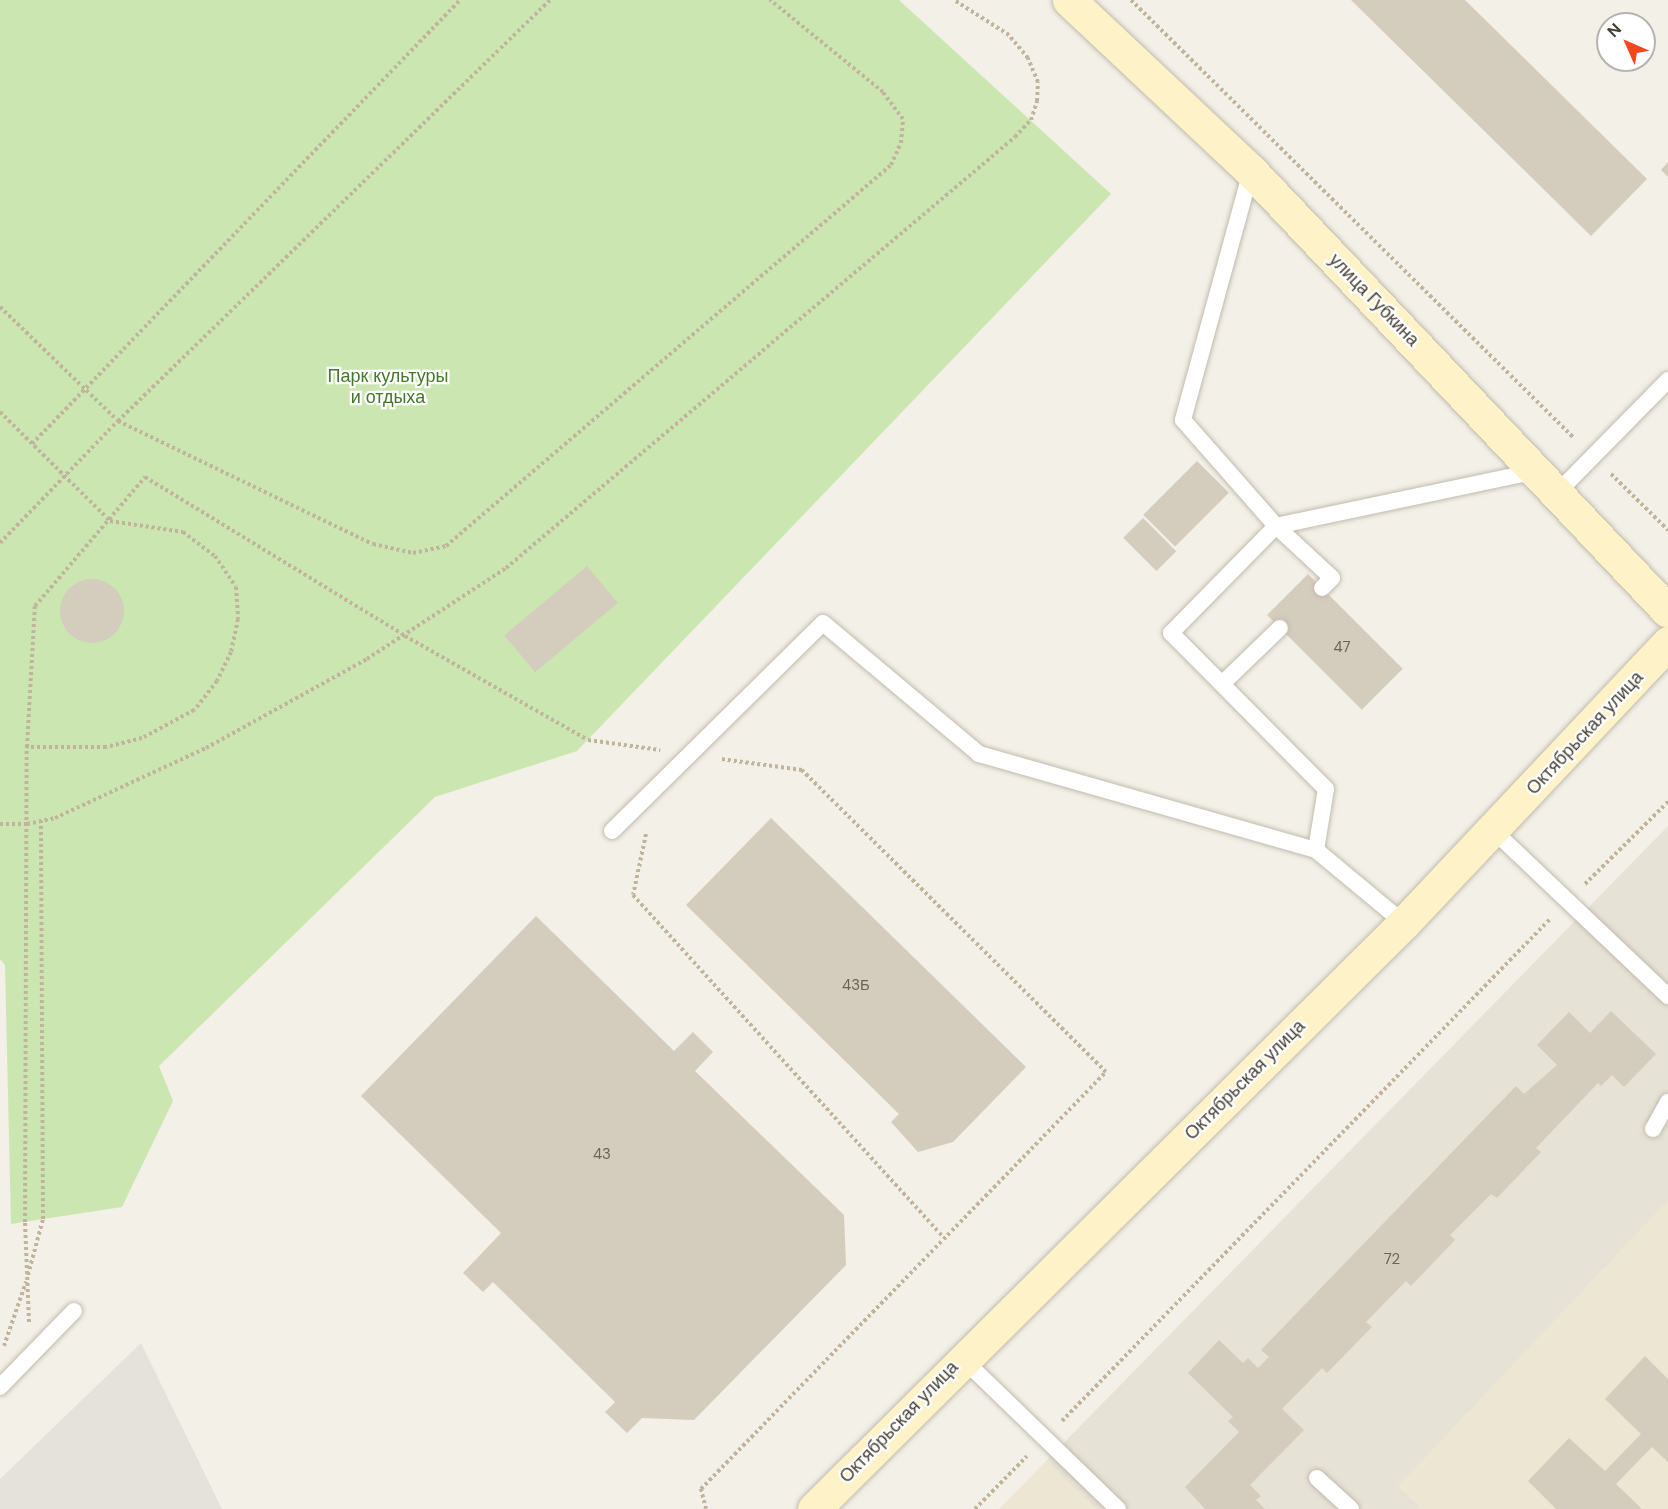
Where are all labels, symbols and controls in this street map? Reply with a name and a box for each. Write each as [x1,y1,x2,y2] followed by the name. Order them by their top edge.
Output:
[1596,12,1656,72] north arrow
[1603,19,1626,42] text: N
[1324,249,1424,351] street label: улица Губкина
[328,366,448,409] park label: Парк культуры и отдыха
[1333,639,1351,657] house number: 47
[1522,667,1648,799] street label: Октябрьская улица
[842,977,870,995] house number: 43Б
[1180,1015,1310,1145] street label: Октябрьская улица
[593,1146,611,1164] house number: 43
[1384,1251,1400,1269] house number: 72
[835,1357,963,1487] street label: Октябрьская улица

